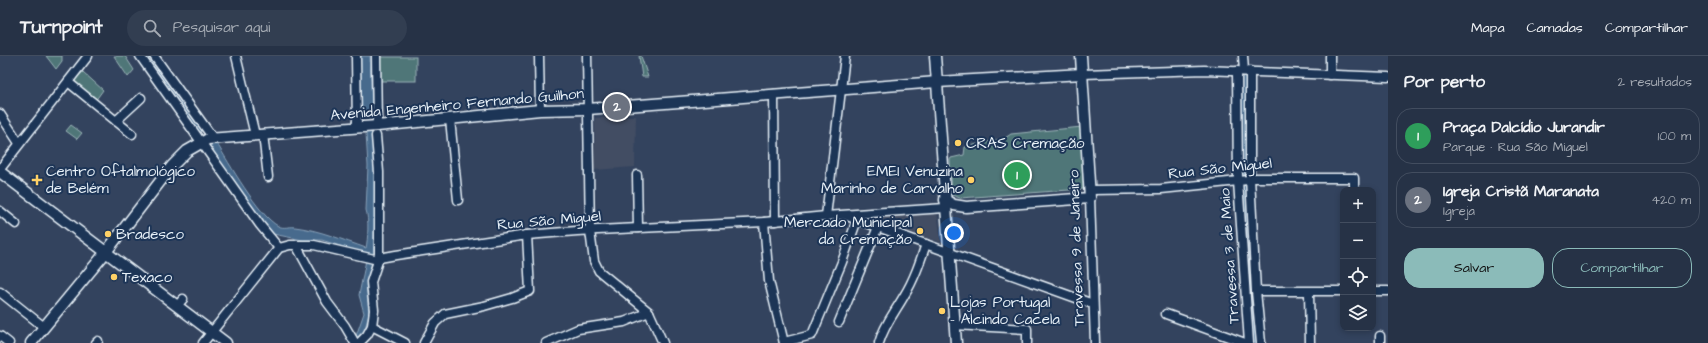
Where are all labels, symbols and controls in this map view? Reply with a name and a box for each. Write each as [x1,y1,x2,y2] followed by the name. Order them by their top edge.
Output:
[127,10,407,46] search box
[20,14,103,41] text: Turnpoint
[141,17,163,39] icon: search
[173,17,270,38] text: Pesquisar aqui
[1471,18,1505,38] text: Mapa
[1527,18,1583,38] text: Camadas
[1605,18,1688,38] text: Compartilhar
[1404,70,1485,94] text: Por perto
[1618,73,1692,91] text: 2 resultados
[329,83,585,127] street label: Avenida Engenheiro Fernando Guilhon
[604,92,630,122] pin: 2
[1443,117,1605,138] text: Praça Dalcídio Jurandir
[1417,127,1419,145] text: 1
[1658,127,1691,145] text: 100 m
[966,133,1085,154] place label: CRAS Cremação
[953,138,963,148] marker: CRAS Cremação
[1443,138,1588,156] text: Parque · Rua São Miguel
[1167,153,1273,185] street label: Rua São Miguel
[1004,160,1030,190] pin: 1
[46,161,195,199] place label: Centro Oftalmológico de Belém
[821,161,964,199] place label: EMEI Venuzina Marinho de Carvalho
[1063,169,1090,326] street label: Travessa 9 de Janeiro
[31,174,43,186] marker: Centro Oftalmológico de Belém
[966,175,976,185] marker: EMEI Venuzina Marinho de Carvalho
[1443,181,1599,202] text: Igreja Cristã Maranata
[1214,187,1245,325] street label: Travessa 3 de Maio
[1340,187,1376,331] map controls
[1340,187,1376,223] button: +
[1414,191,1422,209] text: 2
[1651,191,1691,209] text: 420 m
[1443,202,1475,220] text: Igreja
[496,205,602,236] street label: Rua São Miguel
[784,212,913,250] place label: Mercado Municipal da Cremação
[944,223,964,243] your location
[1340,223,1376,259] button: −
[116,224,184,245] place label: Bradesco
[915,226,925,236] marker: Mercado Municipal da Cremação
[103,229,113,239] marker: Bradesco
[1404,248,1544,288] button: Salvar
[1552,248,1692,288] button: Compartilhar
[1340,259,1376,295] button: locate
[122,267,173,288] place label: Texaco
[109,272,119,282] marker: Texaco
[950,292,1060,330] place label: Lojas Portugal - Alcindo Cacela
[1340,295,1376,331] button: layers
[937,306,947,316] marker: Lojas Portugal - Alcindo Cacela

